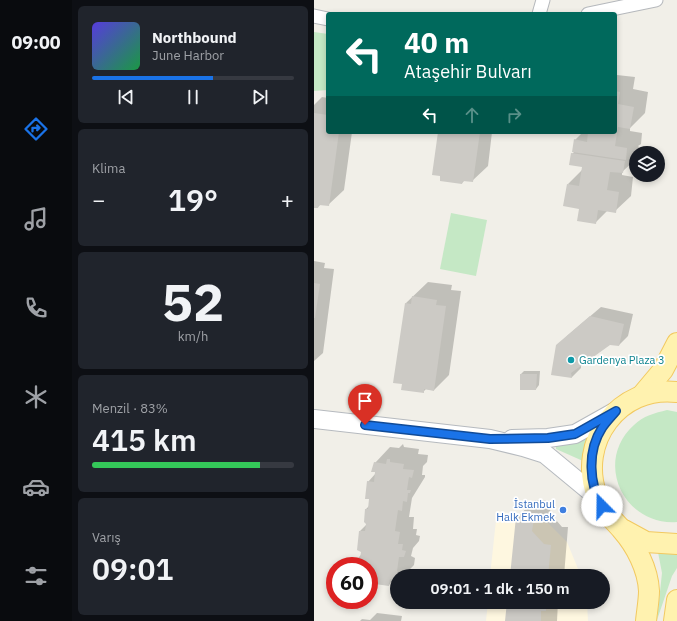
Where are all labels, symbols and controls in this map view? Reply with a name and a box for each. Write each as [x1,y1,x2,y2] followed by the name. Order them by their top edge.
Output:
[404,24,469,61] text: 40 m
[152,28,237,47] text: Northbound
[338,28,390,80] icon: left
[11,31,61,54] text: 09:00
[152,47,224,64] text: June Harbor
[404,60,532,83] text: Ataşehir Bulvarı
[115,86,137,108] icon: previous
[182,86,204,108] icon: pause
[249,86,271,108] icon: next
[419,104,441,126] icon: left
[461,104,483,126] icon: ahead
[503,104,525,126] icon: right
[22,115,50,143] icon: directions
[629,146,665,182] map controls
[629,146,665,182] button: layers
[92,160,125,177] text: Klima
[168,180,218,219] text: 19°
[92,185,105,214] text: −
[281,185,294,214] text: +
[22,205,50,233] icon: music
[162,268,224,335] text: 52
[22,294,50,322] icon: phone
[178,328,208,345] text: km/h
[579,353,665,367] place label: Gardenya Plaza 3
[566,355,576,365] marker: Gardenya Plaza 3
[22,383,50,411] icon: climate
[348,384,382,425] pin
[354,390,376,412] icon: arrive
[92,400,168,417] text: Menzil · 83%
[92,420,197,459] text: 415 km
[22,473,50,501] icon: car
[581,485,623,527] position arrow
[496,497,555,524] place label: İstanbul Halk Ekmek
[558,505,568,515] marker: İstanbul Halk Ekmek
[92,529,121,546] text: Varış
[92,549,174,588] text: 09:01
[326,557,378,609] speed limit sign: 60
[22,562,50,590] icon: filters
[430,579,570,598] text: 09:01 · 1 dk · 150 m

